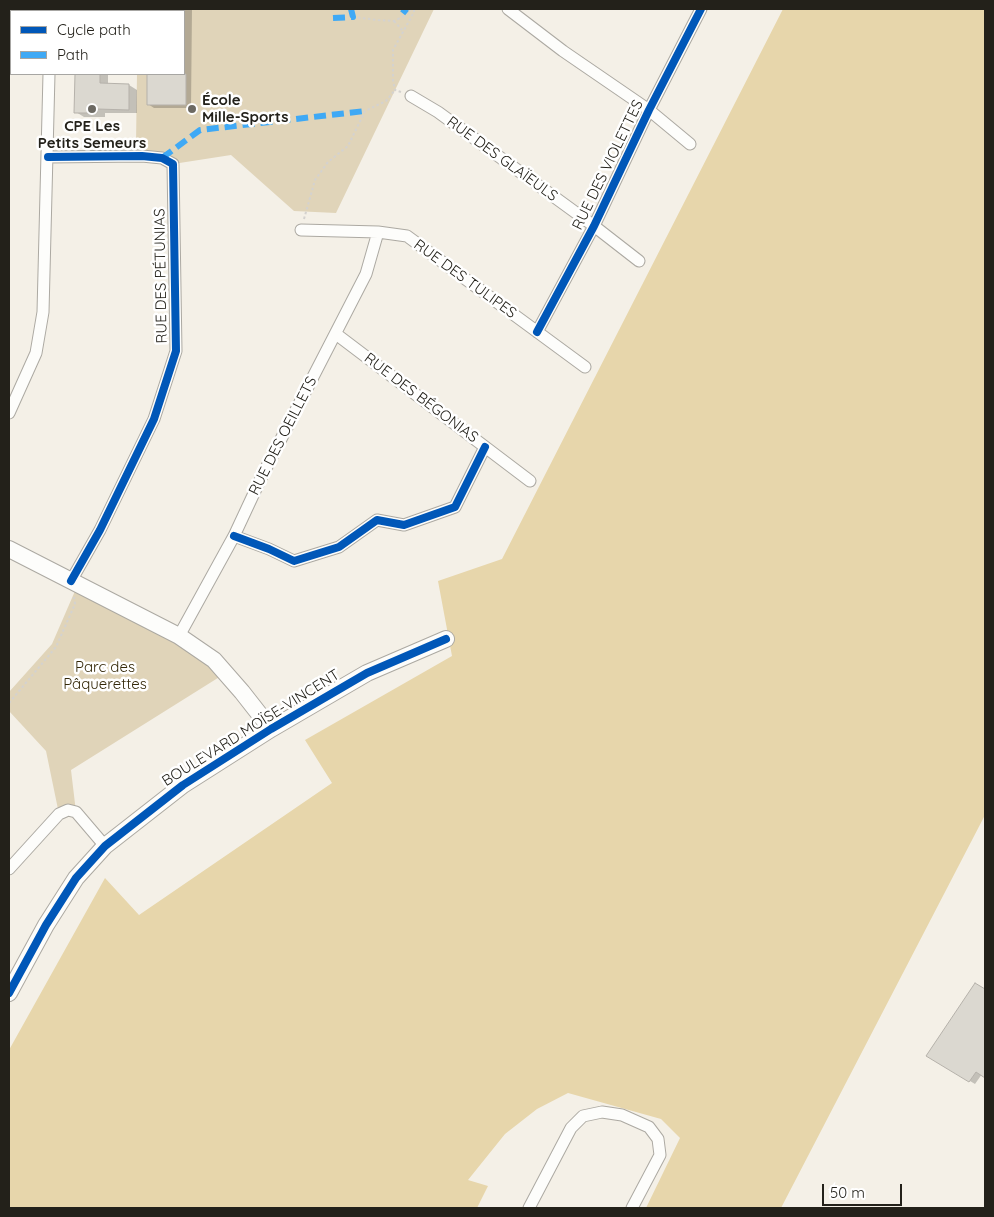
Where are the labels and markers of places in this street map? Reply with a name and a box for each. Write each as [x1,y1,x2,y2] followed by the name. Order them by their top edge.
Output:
[202,91,288,126] place label: École Mille-Sports
[86,103,98,115] marker: CPE Les Petits Semeurs
[186,103,198,115] marker: École Mille-Sports
[38,117,146,152] place label: CPE Les Petits Semeurs

